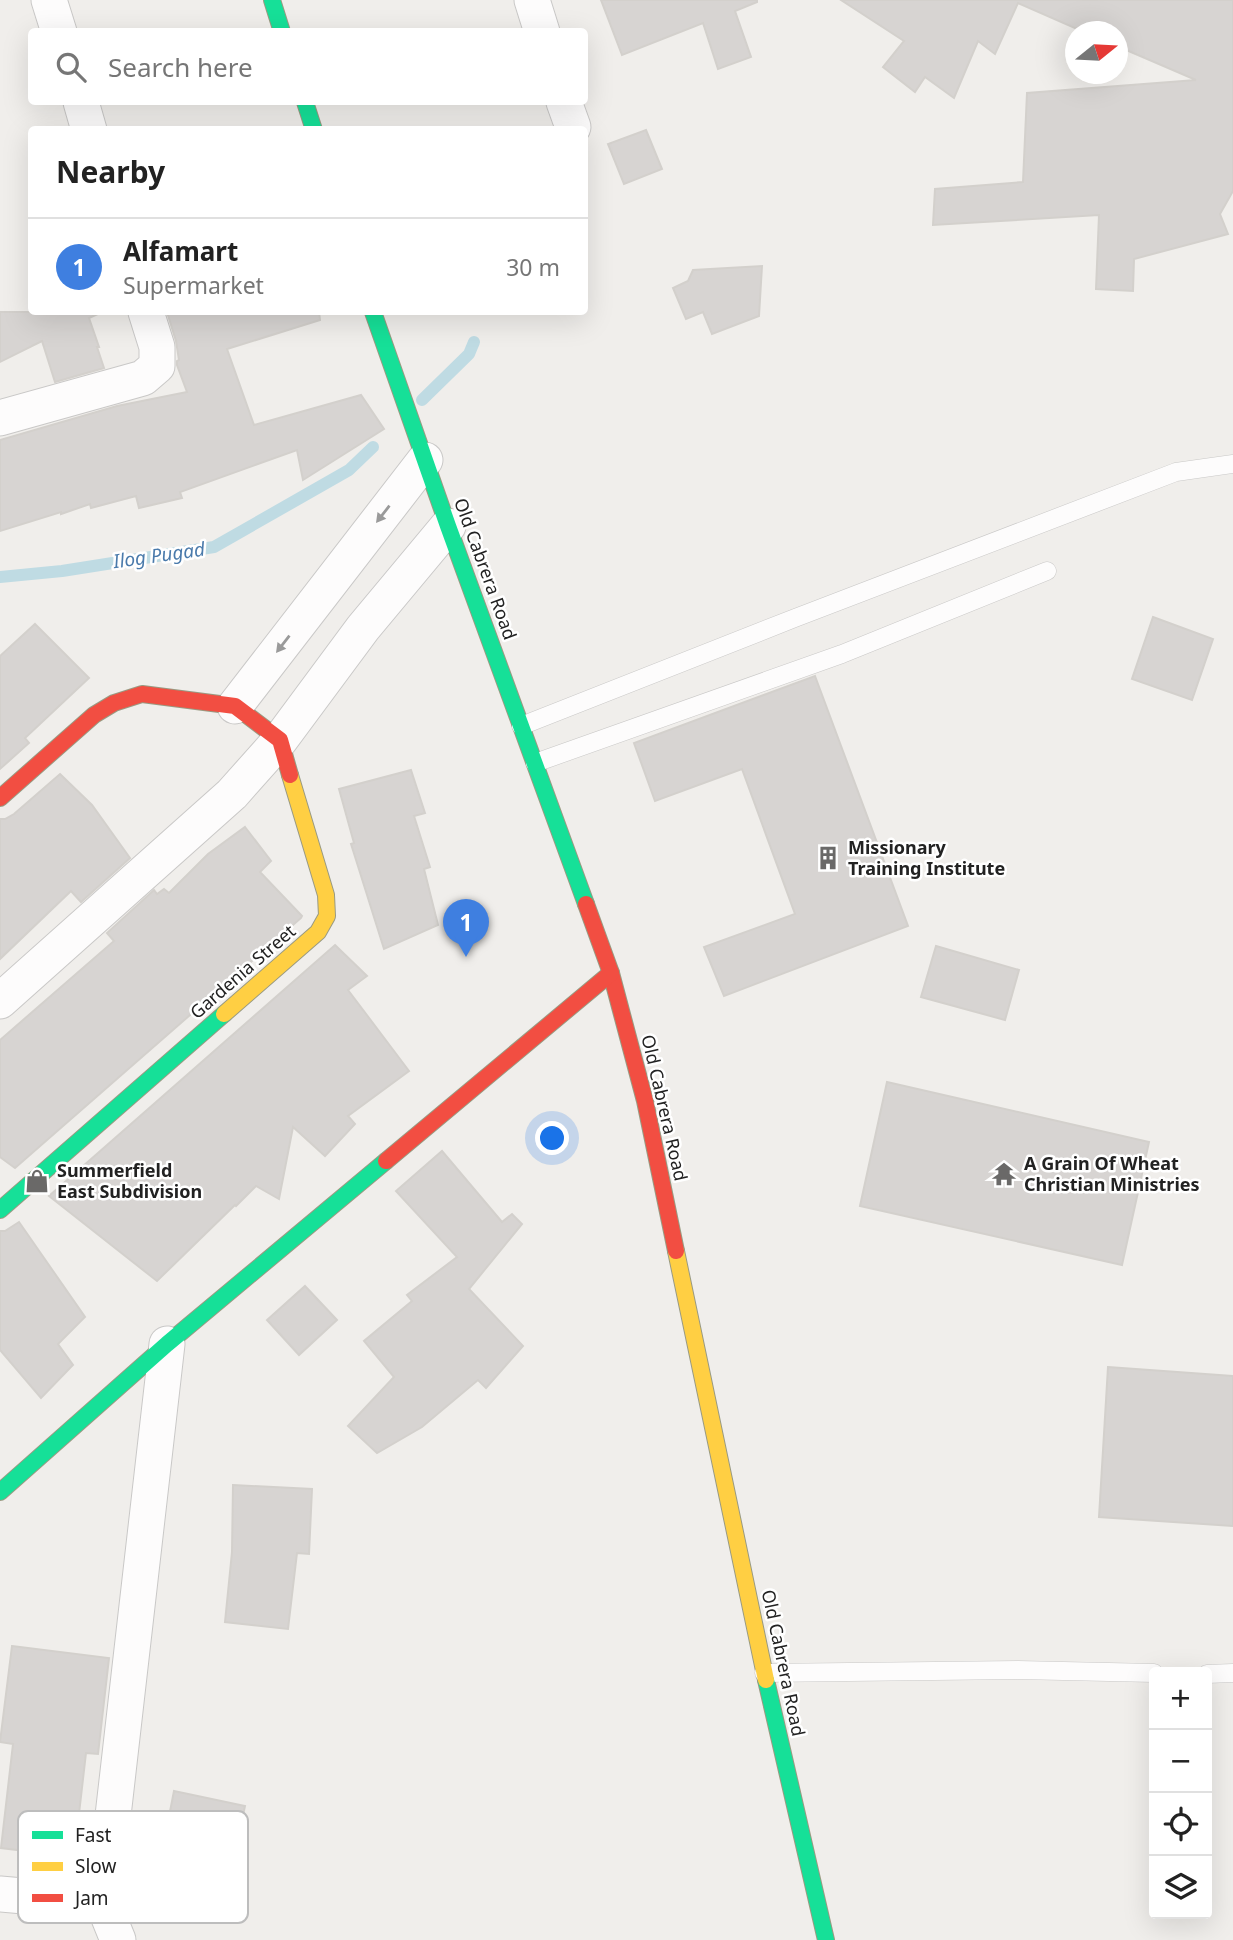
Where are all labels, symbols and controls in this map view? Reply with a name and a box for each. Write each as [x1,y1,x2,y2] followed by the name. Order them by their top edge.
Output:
[1065,21,1128,84] north arrow
[28,28,588,105] search box
[52,48,90,86] icon: search
[108,49,253,85] text: Search here
[56,151,165,192] text: Nearby
[123,233,238,269] text: Alfamart
[72,251,86,283] text: 1
[506,251,560,283] text: 30 m
[123,269,264,301] text: Supermarket
[449,494,523,643] street label: Old Cabrera Road
[376,505,390,523] one-way arrow
[111,536,207,574] water label: Ilog Pugad
[275,634,290,652] one-way arrow
[848,835,1005,880] place label: Missionary Training Institute
[814,844,842,872] building icon: Missionary Training Institute
[443,899,489,957] pin: 1
[185,918,301,1024] street label: Gardenia Street
[636,1032,693,1183] street label: Old Cabrera Road
[535,1121,569,1155] your location
[1024,1151,1200,1196] place label: A Grain Of Wheat Christian Ministries
[57,1158,202,1203] place label: Summerfield East Subdivision
[990,1160,1018,1188] temple icon: A Grain Of Wheat Christian Ministries
[23,1167,51,1195] shop icon: Summerfield East Subdivision
[757,1587,811,1738] street label: Old Cabrera Road
[1149,1667,1212,1919] map controls
[1149,1667,1212,1730] button: +
[1149,1730,1212,1793] button: −
[1149,1793,1212,1856] button: locate
[18,1811,248,1923] legend
[75,1822,112,1848] text: Fast
[75,1853,116,1879] text: Slow
[1149,1856,1212,1919] button: layers
[73,1885,109,1911] text: Jam

